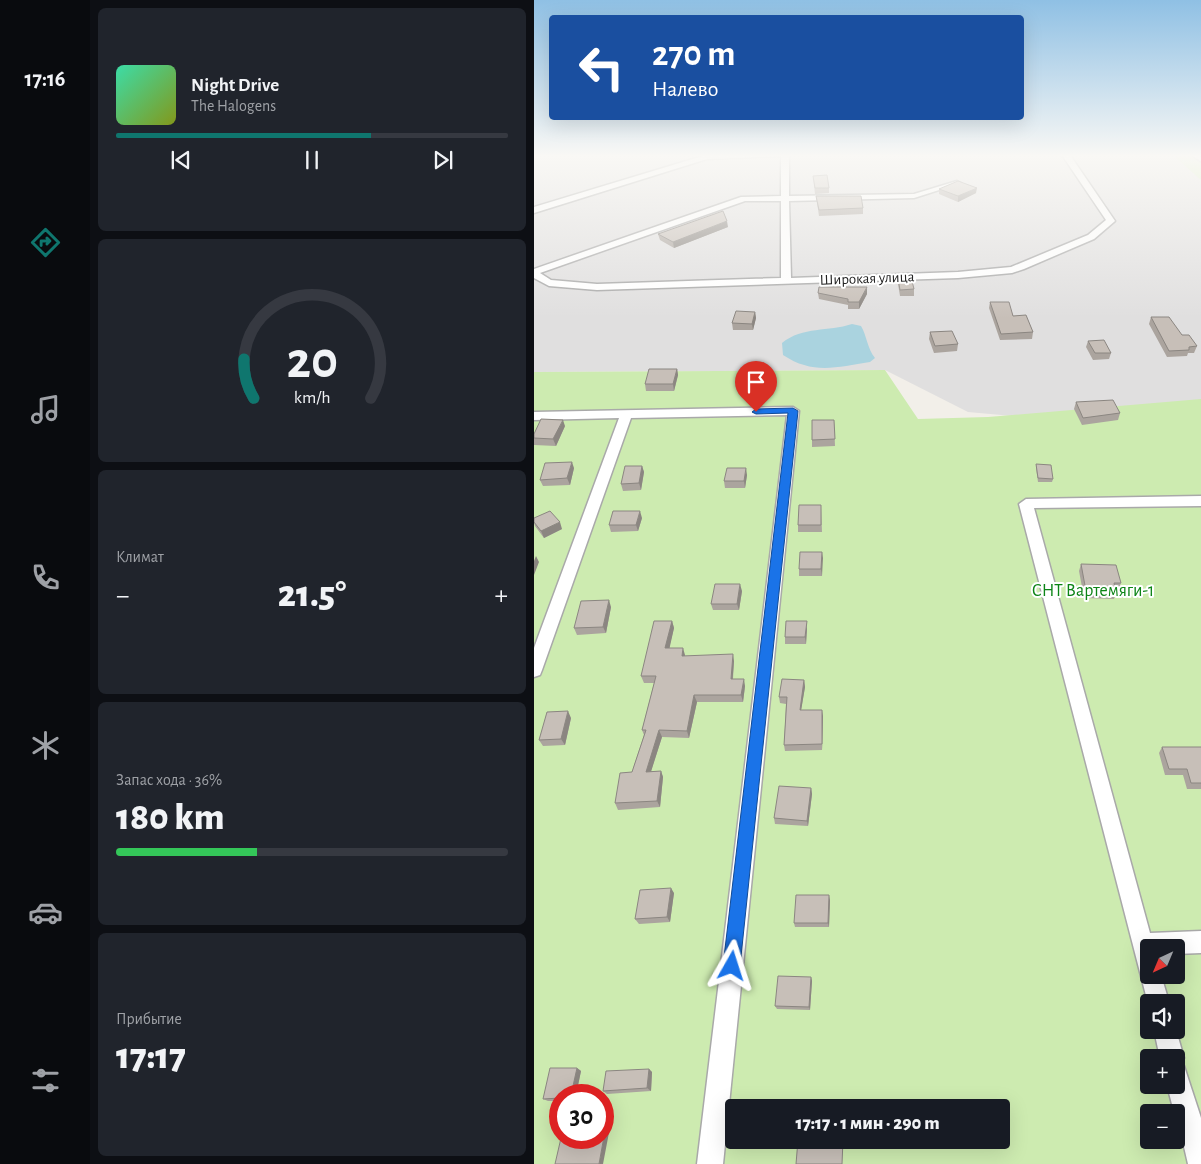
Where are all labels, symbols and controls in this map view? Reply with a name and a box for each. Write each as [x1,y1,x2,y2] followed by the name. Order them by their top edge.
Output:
[569,35,634,100] icon: left
[652,37,735,72] text: 270 m
[24,68,66,90] text: 17:16
[191,76,279,95] text: Night Drive
[652,78,718,100] text: Налево
[191,98,276,114] text: The Halogens
[167,146,195,174] icon: previous
[298,146,326,174] icon: pause
[429,146,457,174] icon: next
[28,225,63,260] icon: directions
[819,269,915,288] street label: Широкая улица
[286,335,338,387] text: 20
[735,361,777,412] pin
[742,368,770,396] icon: arrive
[294,389,330,407] text: km/h
[28,392,63,427] icon: music
[116,549,164,565] text: Климат
[28,560,63,595] icon: phone
[278,576,346,614] text: 21.5°
[116,582,129,610] text: −
[495,582,508,610] text: +
[1032,582,1154,600] park label: СНТ Вартемяги-1
[28,728,63,763] icon: climate
[116,772,222,788] text: Запас хода · 36%
[116,799,225,837] text: 180 km
[28,895,63,930] icon: car
[705,939,757,991] position arrow
[1140,939,1185,984] north arrow
[1140,939,1185,1149] map controls
[1140,994,1185,1039] button: sound
[116,1011,182,1027] text: Прибытие
[116,1038,186,1076] text: 17:17
[1140,1049,1185,1094] button: +
[28,1063,63,1098] icon: filters
[549,1084,614,1149] speed limit sign: 30
[1140,1104,1185,1149] button: −
[795,1114,940,1133] text: 17:17 · 1 мин · 290 m

